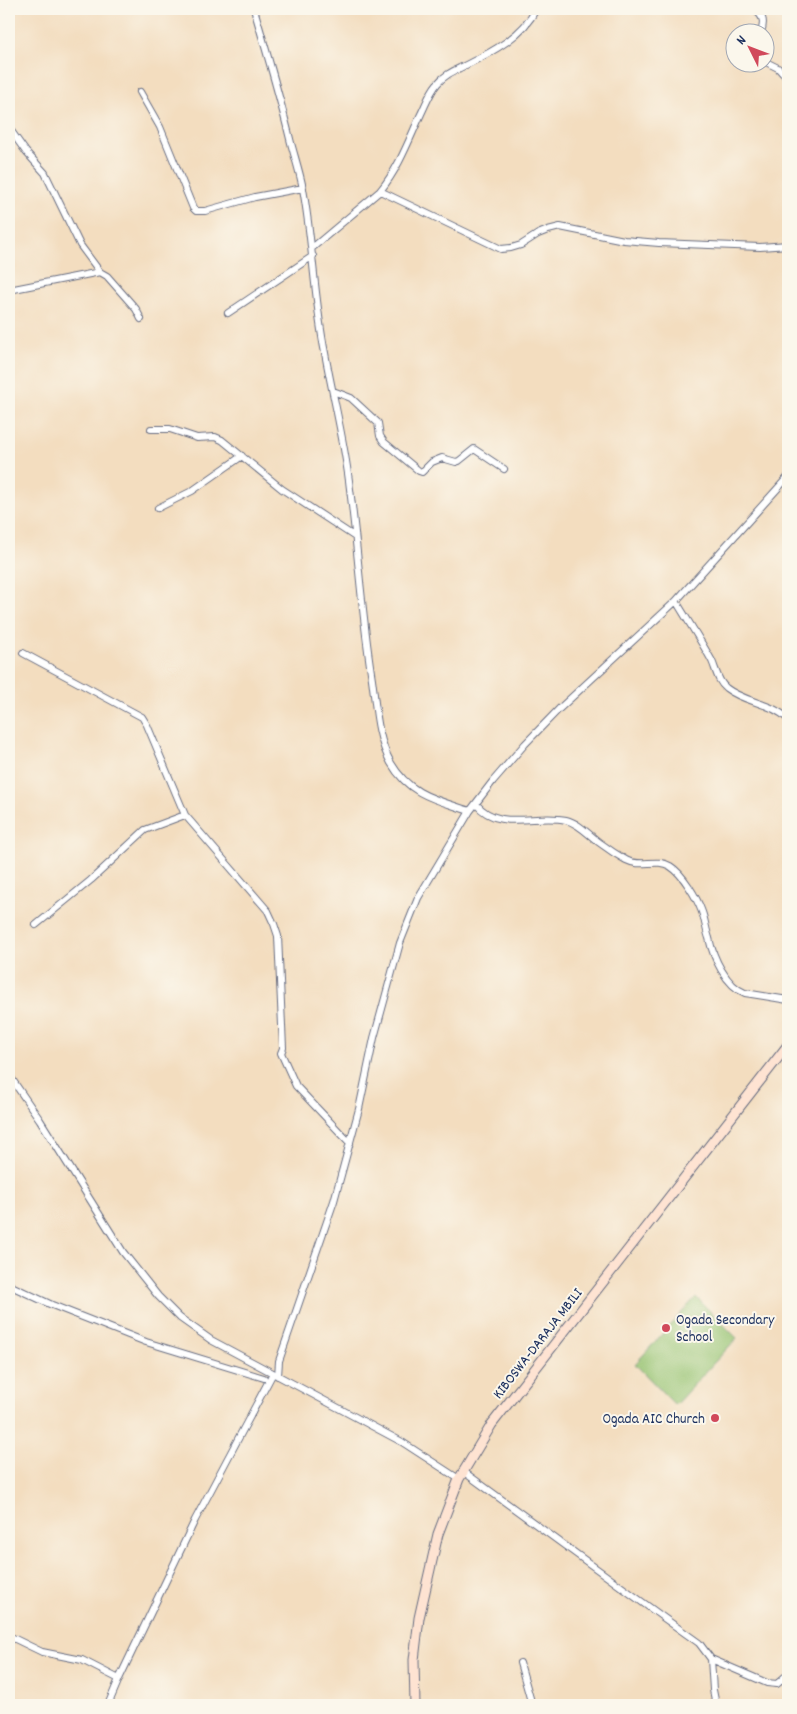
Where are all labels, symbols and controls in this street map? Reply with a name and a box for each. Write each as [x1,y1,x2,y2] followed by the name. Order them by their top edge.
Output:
[724,22,774,72] north arrow
[732,31,752,50] text: N
[488,1284,589,1404] street label: KIBOSWA-DARAJA MBILI
[676,1310,775,1349] place label: Ogada Secondary School
[660,1322,672,1334] marker: Ogada Secondary School
[602,1409,705,1431] place label: Ogada AIC Church
[709,1412,721,1424] marker: Ogada AIC Church

